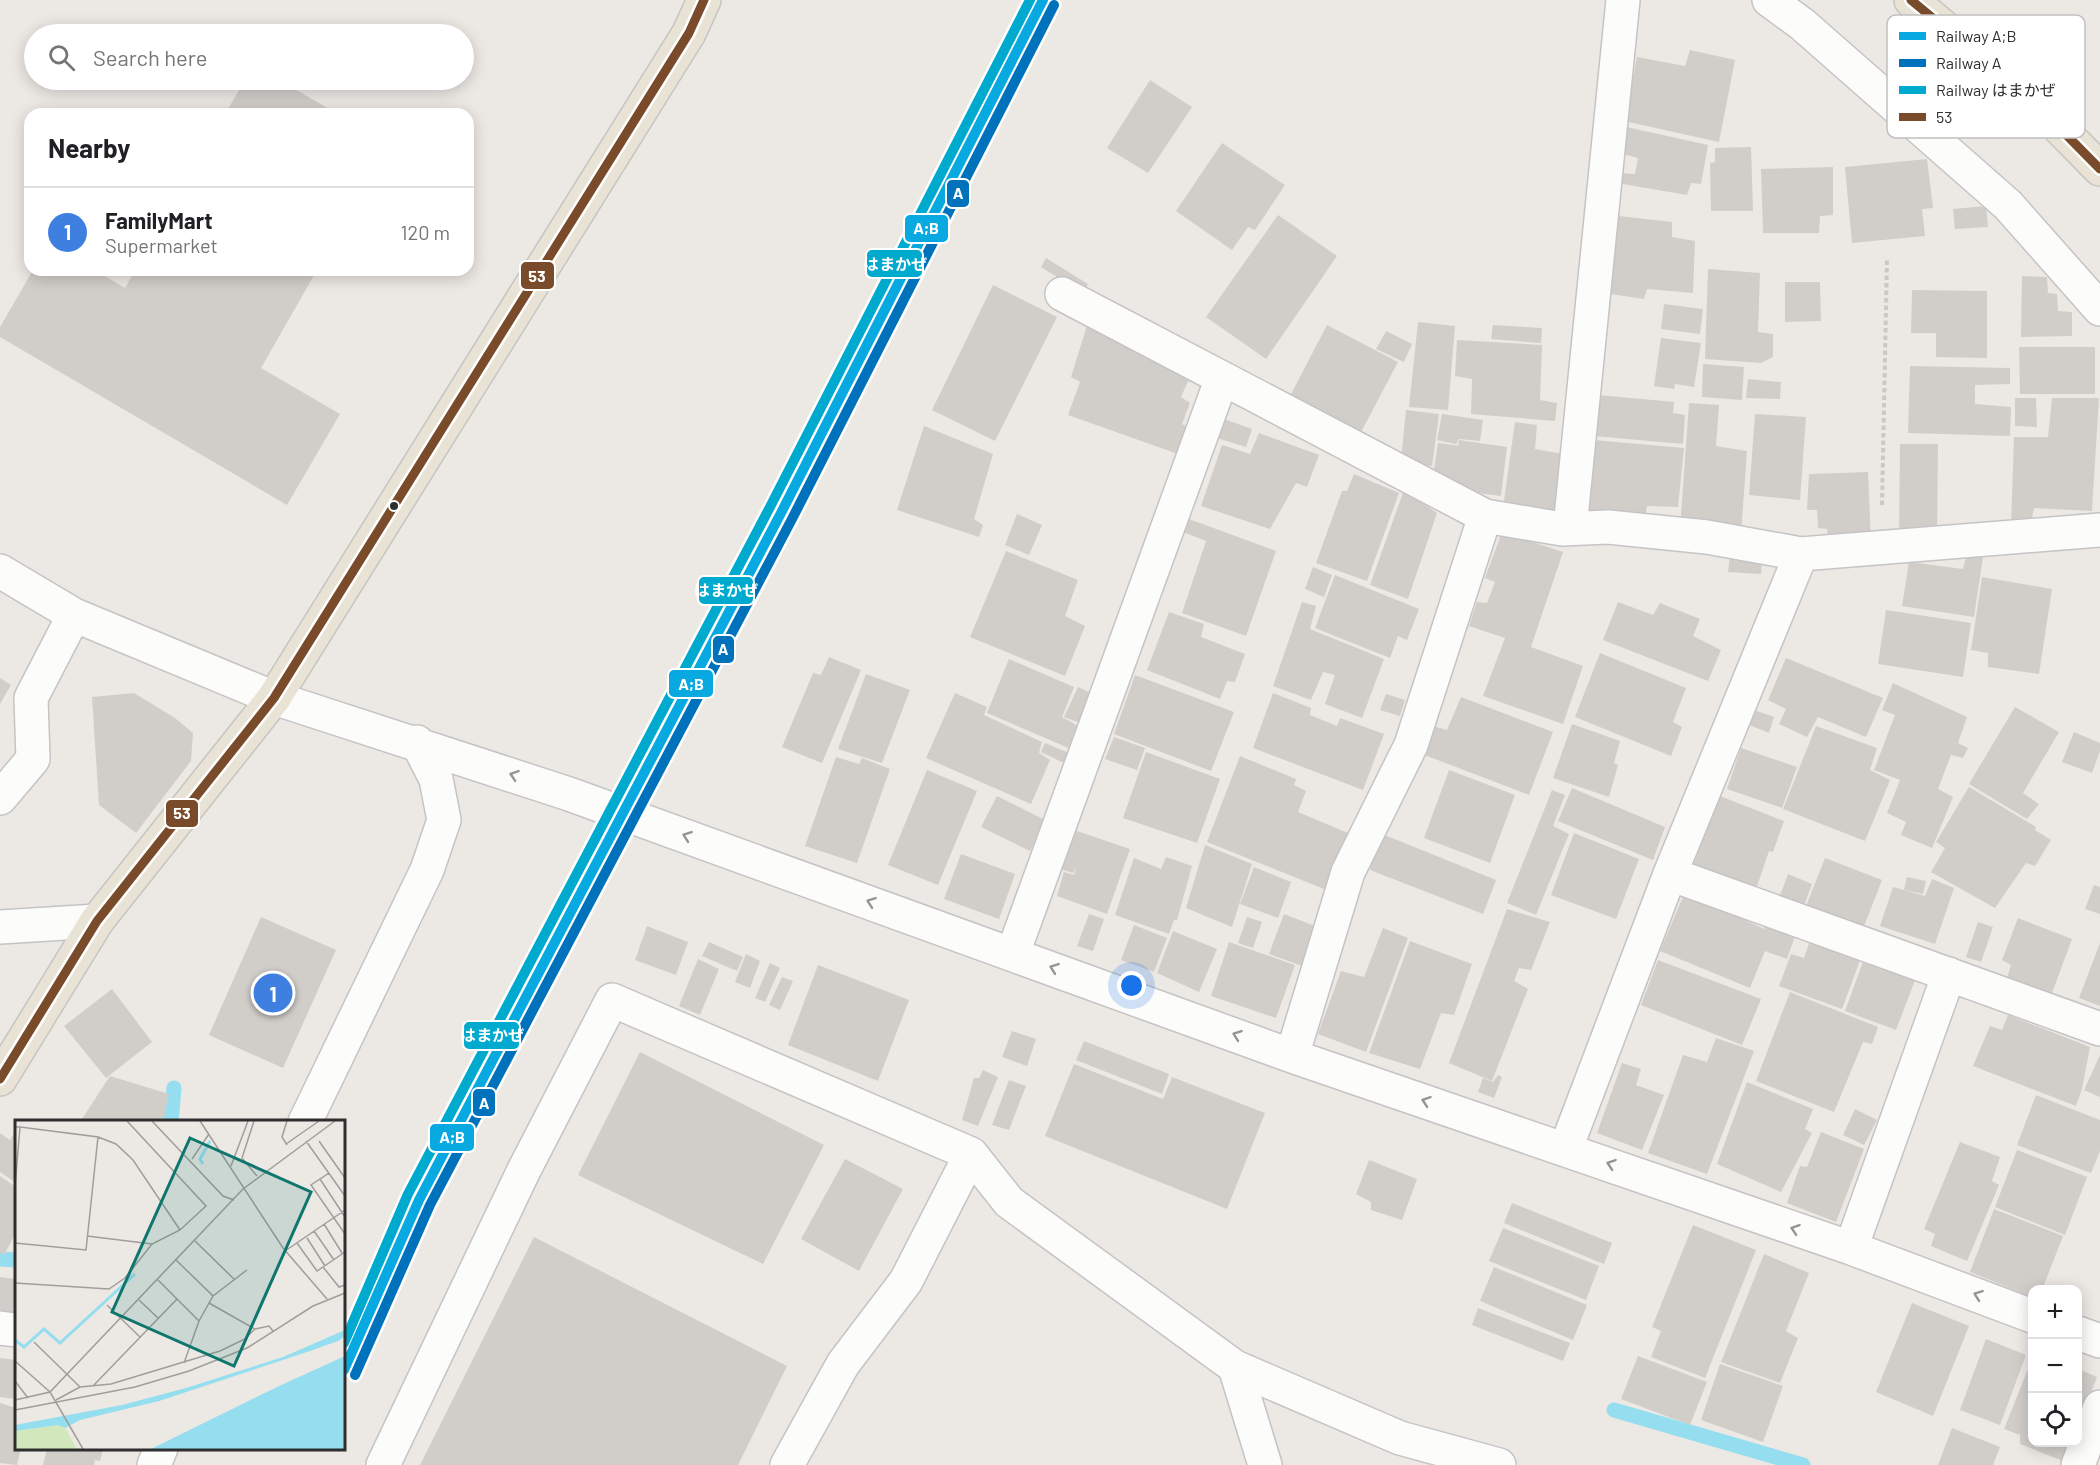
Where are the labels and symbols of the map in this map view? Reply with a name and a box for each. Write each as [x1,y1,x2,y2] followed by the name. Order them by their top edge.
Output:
[1887,15,2085,138] legend
[1936,26,2016,45] text: Railway A;B
[1936,53,2002,72] text: Railway A
[1936,80,2056,99] text: Railway はまかぜ
[1936,107,1952,126] text: 53
[946,179,970,208] line badge: A
[953,183,964,202] text: A
[904,214,949,243] line badge: A;B
[913,218,939,237] text: A;B
[866,249,923,278] line badge: はまかぜ
[863,254,927,273] text: はまかぜ
[520,261,555,290] line badge: 53
[528,266,546,285] text: 53
[388,500,400,512] unlabelled marker
[698,576,754,605] line badge: はまかぜ
[694,580,758,599] text: はまかぜ
[712,635,735,664] line badge: A
[718,639,729,658] text: A
[668,669,714,698] line badge: A;B
[678,674,704,693] text: A;B
[509,770,520,783] one-way arrow
[165,799,199,828] line badge: 53
[173,803,191,822] text: 53
[682,831,693,844] one-way arrow
[866,896,877,909] one-way arrow
[1049,962,1060,975] one-way arrow
[254,970,292,1016] pin: 1
[1117,971,1146,1000] your location
[463,1021,520,1050] line badge: はまかぜ
[460,1025,524,1044] text: はまかぜ
[1232,1030,1243,1043] one-way arrow
[472,1088,496,1117] line badge: A
[479,1093,490,1112] text: A
[1421,1096,1432,1108] one-way arrow
[15,1120,345,1450] inset map
[429,1123,475,1152] line badge: A;B
[439,1127,465,1146] text: A;B
[1606,1158,1616,1171] one-way arrow
[1790,1223,1800,1236] one-way arrow
[1973,1290,1984,1303] one-way arrow

